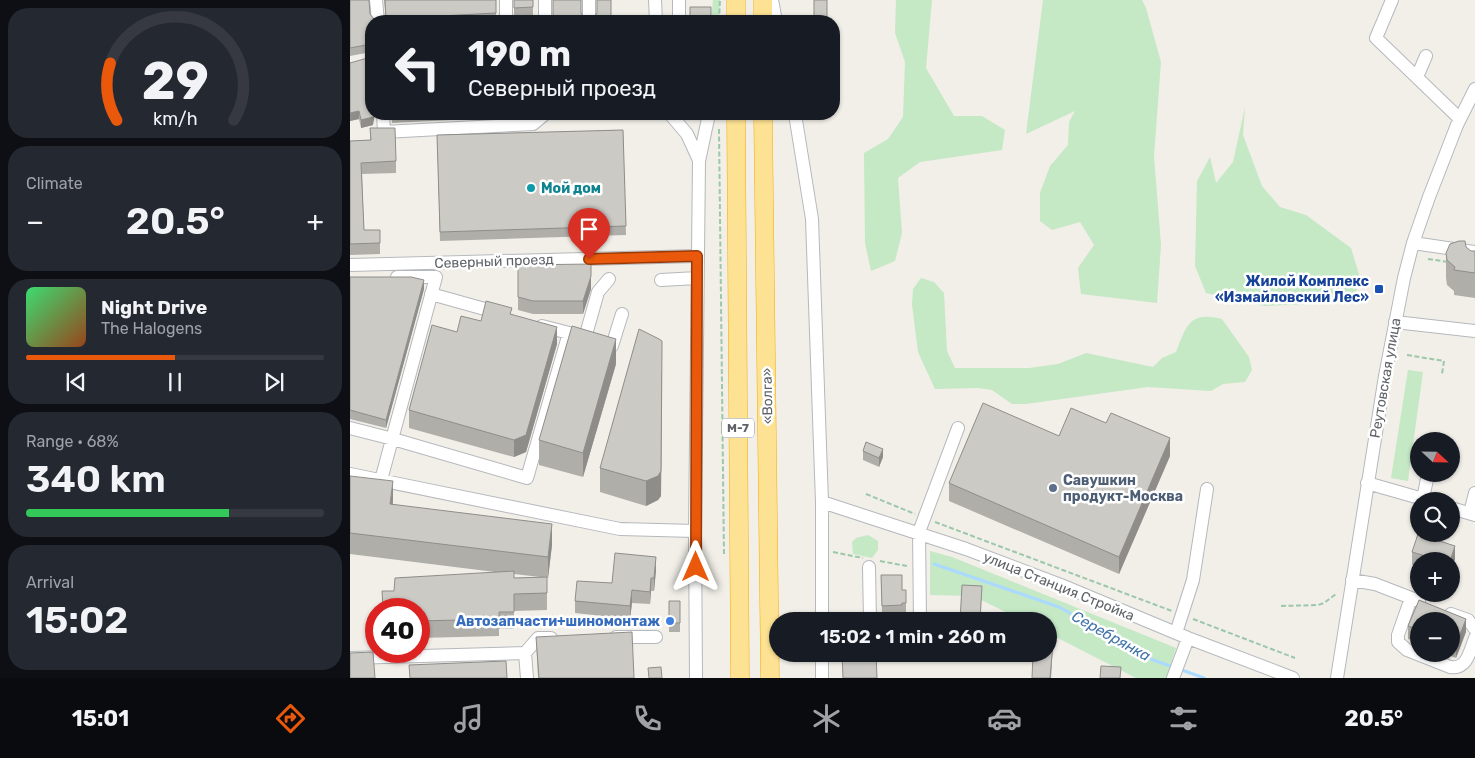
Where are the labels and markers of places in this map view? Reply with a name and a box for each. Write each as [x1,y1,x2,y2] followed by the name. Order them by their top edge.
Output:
[541,180,601,197] place label: Мой дом
[525,182,537,194] marker: Мой дом
[568,208,610,259] pin
[1215,273,1369,306] place label: Жилой Комплекс «Измайловский Лес»
[1373,283,1385,295] marker: Жилой Комплекс «Измайловский Лес»
[1063,472,1183,505] place label: Савушкин продукт-Москва
[1047,482,1059,494] marker: Савушкин продукт-Москва
[456,613,660,630] place label: Автозапчасти+шиномонтаж
[664,615,676,627] marker: Автозапчасти+шиномонтаж

